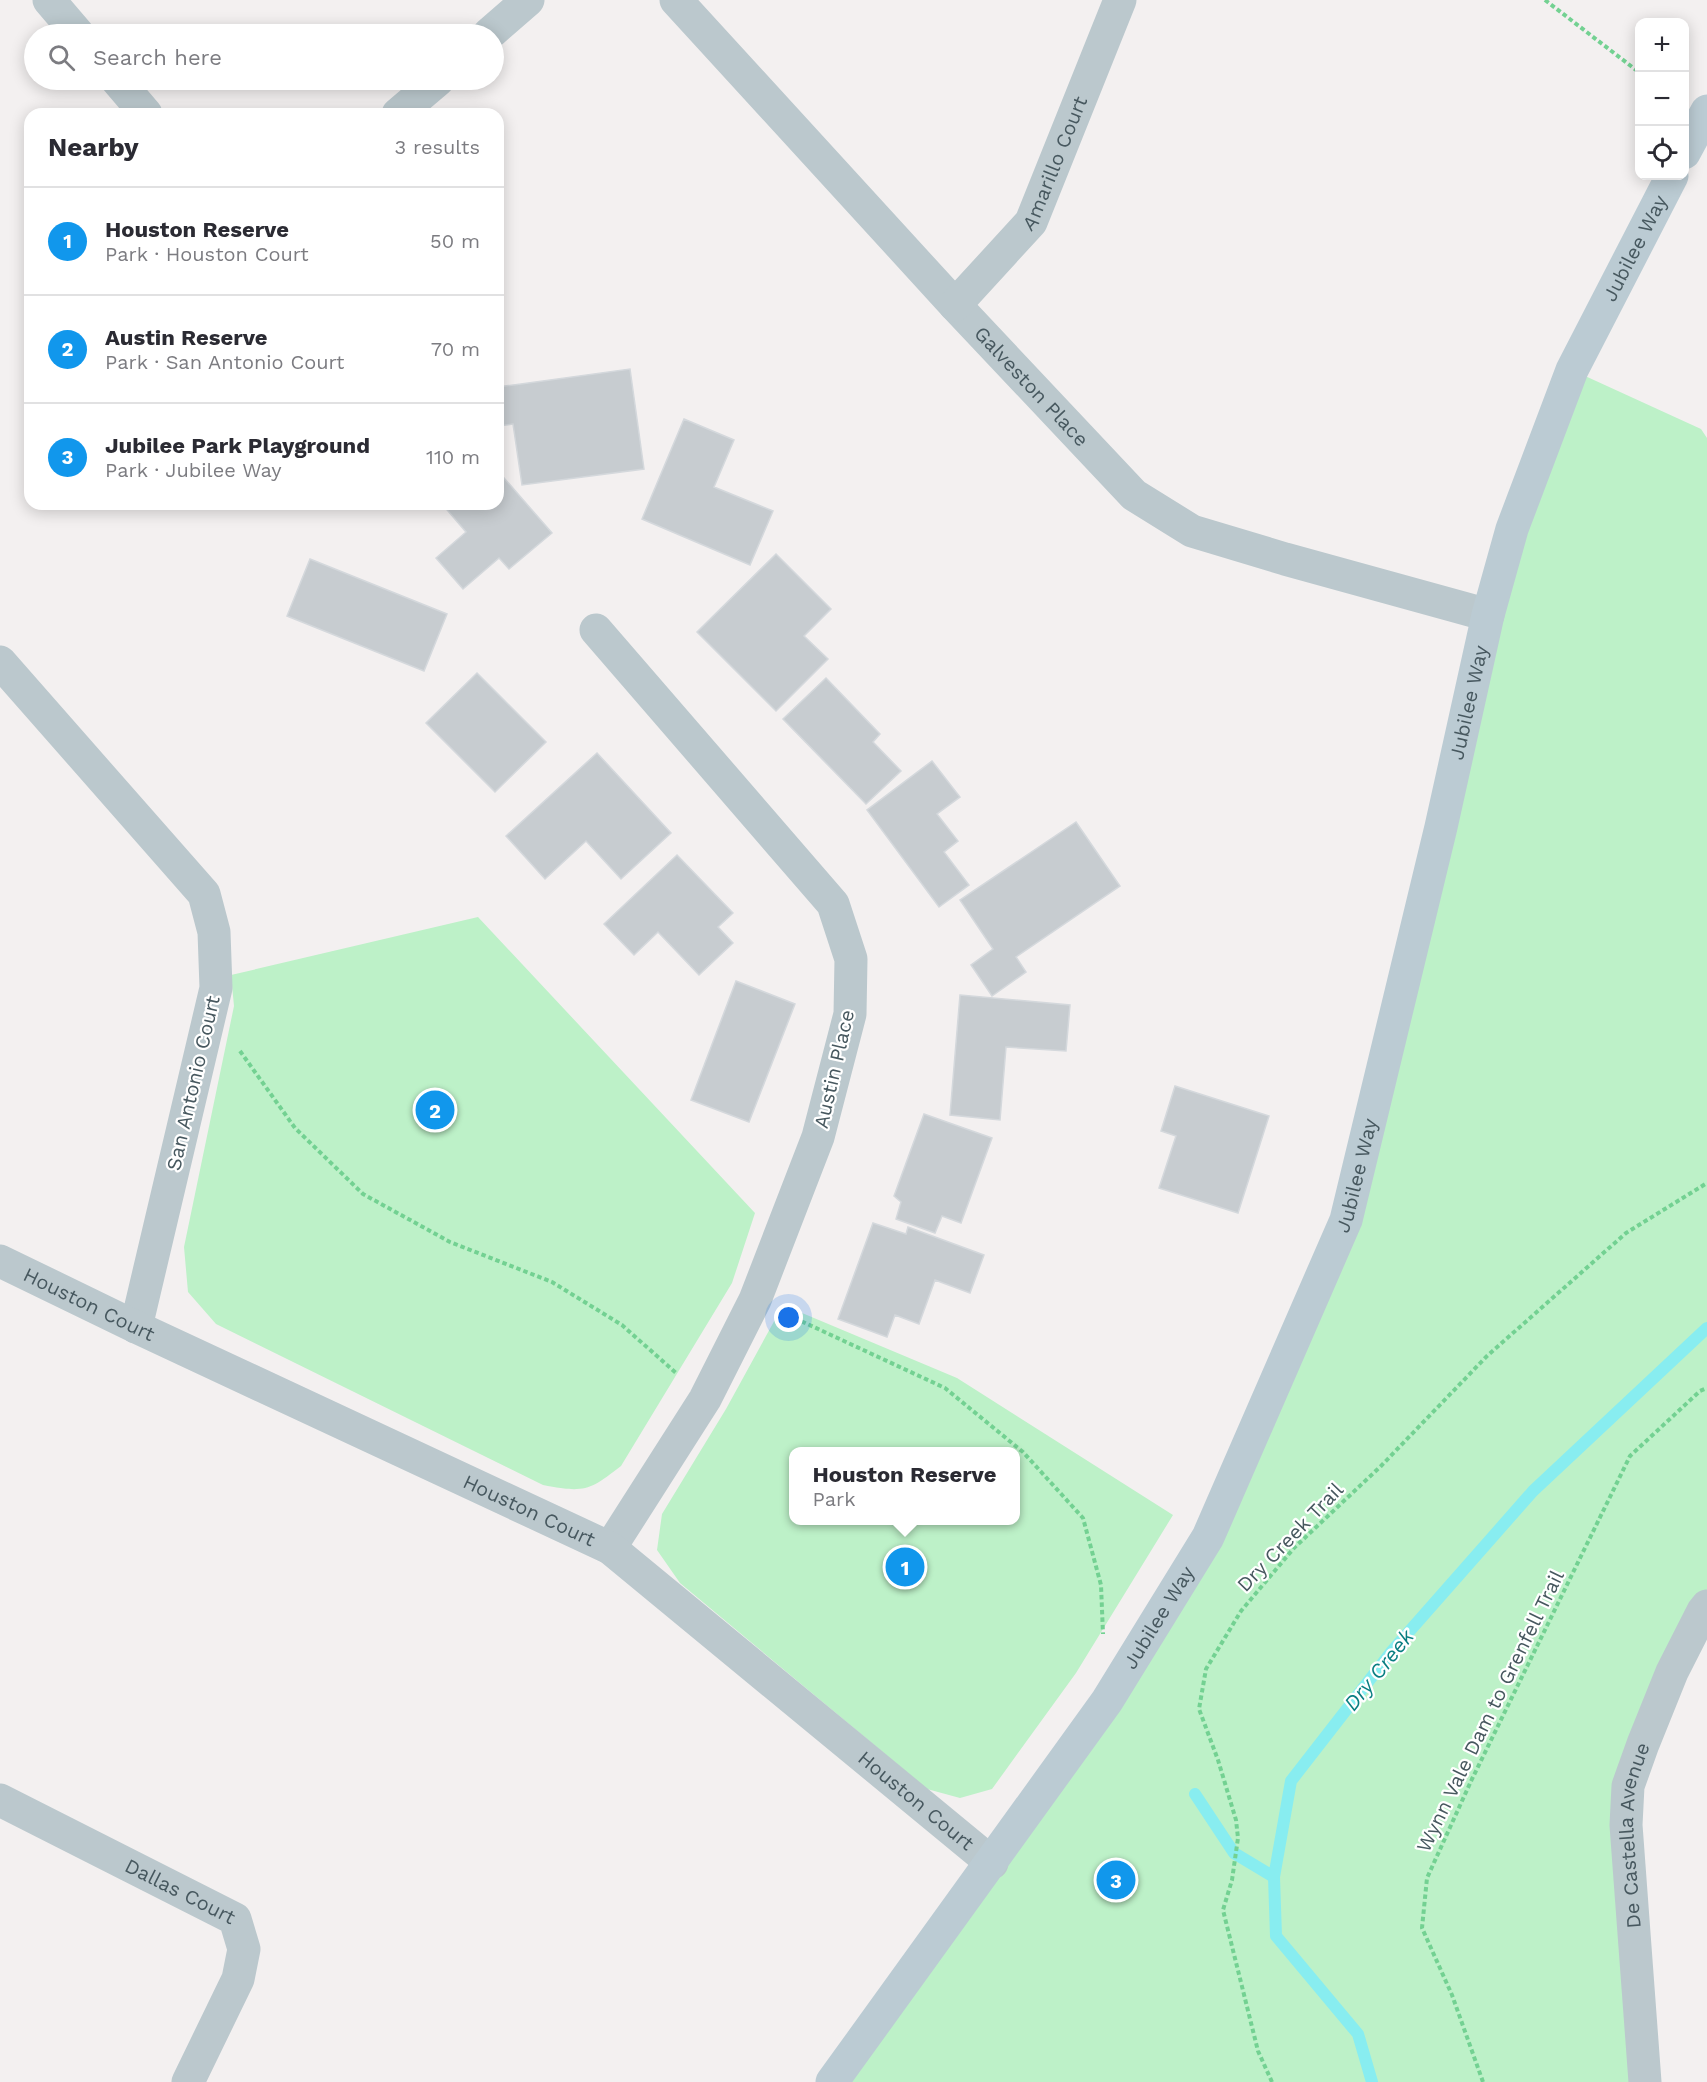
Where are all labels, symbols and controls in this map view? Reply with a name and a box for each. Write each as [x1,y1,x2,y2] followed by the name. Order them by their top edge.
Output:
[1635,18,1689,180] map controls
[1635,18,1689,72] button: +
[24,24,504,90] search box
[45,41,78,74] icon: search
[93,45,222,70] text: Search here
[1635,72,1689,126] button: −
[1017,92,1092,236] street label: Amarillo Court
[1635,126,1689,180] button: locate
[48,132,139,162] text: Nearby
[395,135,480,159] text: 3 results
[1597,190,1672,305] street label: Jubilee Way
[105,217,289,242] text: Houston Reserve
[63,229,72,253] text: 1
[430,229,480,253] text: 50 m
[105,242,309,266] text: Park · Houston Court
[969,321,1094,451] street label: Galveston Place
[105,325,268,350] text: Austin Reserve
[62,337,73,361] text: 2
[431,337,480,361] text: 70 m
[105,350,344,374] text: Park · San Antonio Court
[105,433,370,458] text: Jubilee Park Playground
[62,445,73,469] text: 3
[426,445,480,469] text: 110 m
[105,458,282,482] text: Park · Jubilee Way
[1444,642,1493,762] street label: Jubilee Way
[161,993,225,1173] street label: San Antonio Court
[809,1007,859,1131] street label: Austin Place
[416,1088,454,1132] pin: 2
[1330,1115,1382,1236] street label: Jubilee Way
[19,1262,159,1346] street label: Houston Court
[774,1303,803,1332] your location
[789,1447,1020,1525] popup
[813,1462,997,1487] text: Houston Reserve
[459,1469,600,1552] street label: Houston Court
[1232,1477,1348,1597] street label: Dry Creek Trail
[813,1487,856,1511] text: Park
[886,1544,924,1590] pin: 1
[1118,1561,1200,1673] street label: Jubilee Way
[1411,1566,1569,1856] street label: Wynn Vale Dam to Grenfell Trail
[1338,1624,1419,1715] water label: Dry Creek
[1614,1739,1655,1929] street label: De Castella Avenue
[853,1746,979,1856] street label: Houston Court
[121,1853,240,1930] street label: Dallas Court
[1096,1858,1136,1902] pin: 3

